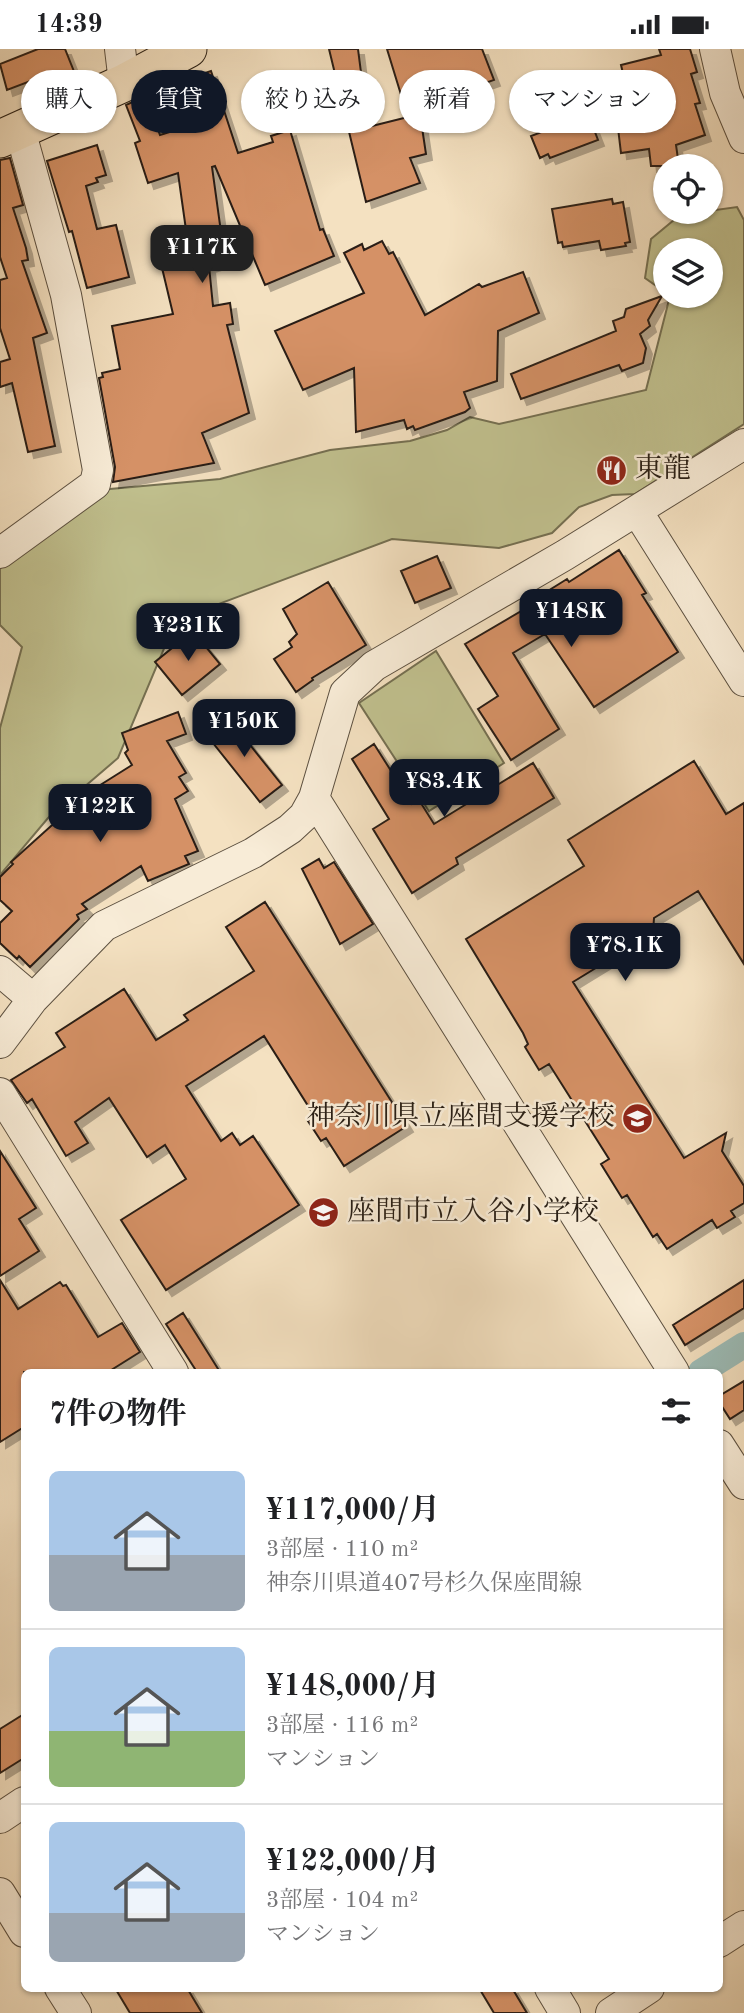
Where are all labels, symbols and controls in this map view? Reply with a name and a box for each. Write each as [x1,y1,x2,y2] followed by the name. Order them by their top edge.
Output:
[35,12,103,38] text: 14:39
[21,70,117,133] chip: 購入
[131,70,227,133] chip: 賃貸
[241,70,385,133] chip: 絞り込み
[399,70,495,133] chip: 新着
[509,70,676,133] chip: マンション
[653,154,723,308] map controls
[653,154,723,224] button: locate
[153,225,251,285] pin: ¥117K
[166,236,238,259] text: ¥117K
[653,238,723,308] button: layers
[595,453,629,487] restaurant icon: 東龍
[635,453,691,484] place label: 東龍
[522,589,620,649] pin: ¥148K
[535,600,607,623] text: ¥148K
[139,603,237,663] pin: ¥231K
[152,614,224,637] text: ¥231K
[195,699,293,759] pin: ¥150K
[208,710,280,733] text: ¥150K
[387,759,501,819] pin: ¥83.4K
[405,770,483,793] text: ¥83.4K
[51,785,149,844] pin: ¥122K
[64,795,136,818] text: ¥122K
[568,923,682,983] pin: ¥78.1K
[586,934,664,957] text: ¥78.1K
[307,1101,615,1132] place label: 神奈川県立座間支援学校
[621,1101,655,1135] school or university icon: 神奈川県立座間支援学校
[307,1196,341,1230] school or university icon: 座間市立入谷小学校
[347,1196,599,1227] place label: 座間市立入谷小学校
[657,1392,695,1430] icon: filters
[49,1400,186,1430] text: 7件の物件
[266,1496,440,1526] text: ¥117,000/月
[105,1499,189,1583] icon: home
[266,1538,418,1561] text: 3部屋 · 110 m²
[266,1572,582,1595] text: 神奈川県道407号杉久保座間線
[266,1672,440,1702] text: ¥148,000/月
[105,1675,189,1759] icon: home
[266,1714,418,1737] text: 3部屋 · 116 m²
[266,1748,380,1771] text: マンション
[266,1847,440,1877] text: ¥122,000/月
[105,1850,189,1934] icon: home
[266,1889,418,1912] text: 3部屋 · 104 m²
[266,1923,380,1946] text: マンション

